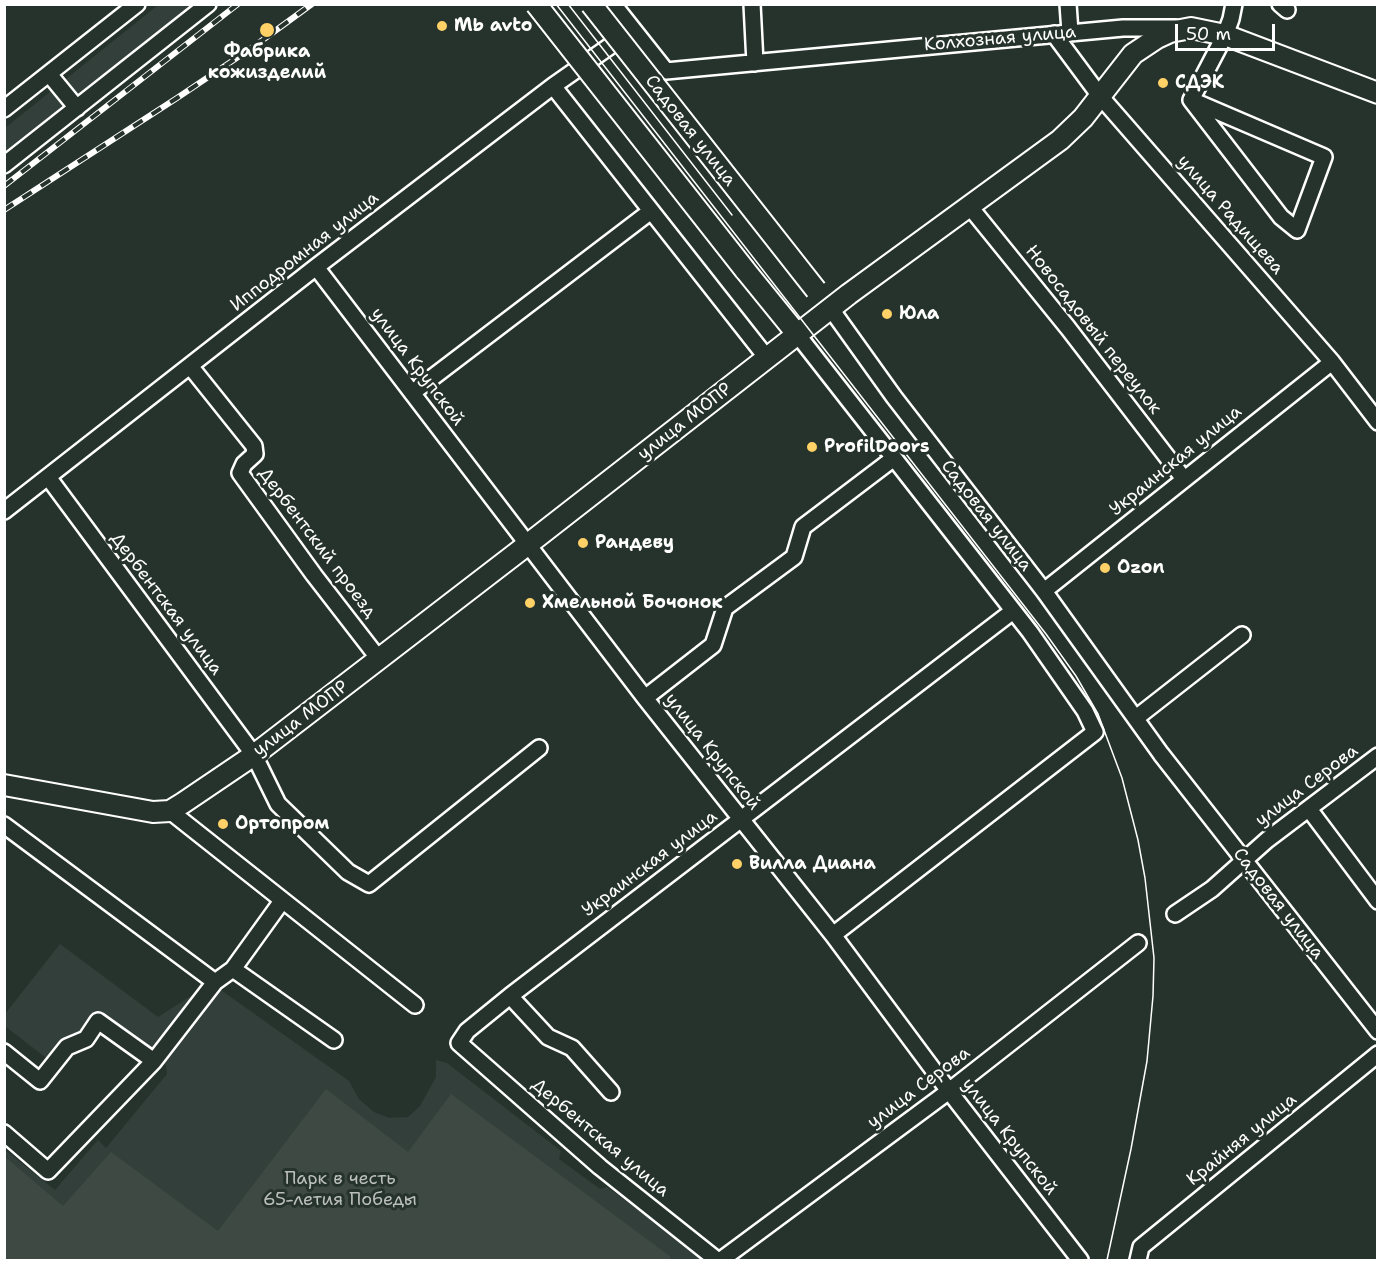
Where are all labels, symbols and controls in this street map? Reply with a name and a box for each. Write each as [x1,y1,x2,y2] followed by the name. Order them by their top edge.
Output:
[1178,12,1278,50] scale bar
[454,15,532,37] place label: Mb avto
[435,19,449,33] marker: Mb avto
[258,21,276,39] marker: Фабрика кожизделий
[923,22,1077,56] street label: Колхозная улица
[1186,22,1231,46] text: 50 m
[208,41,326,84] place label: Фабрика кожизделий
[640,71,740,191] street label: Садовая улица
[1175,72,1224,94] place label: СДЭК
[1156,76,1170,90] marker: СДЭК
[1172,151,1288,279] street label: улица Радищева
[227,187,383,317] street label: Ипподромная улица
[1020,241,1166,419] street label: Новосадовый переулок
[899,303,939,325] place label: Юла
[366,304,468,430] street label: улица Крупской
[880,307,894,321] marker: Юла
[634,379,736,465] street label: улица МОПР
[1106,401,1246,521] street label: Украинская улица
[824,436,930,458] place label: ProfilDoors
[805,440,819,454] marker: ProfilDoors
[936,456,1036,576] street label: Садовая улица
[253,463,381,623] street label: Дербентский проезд
[105,528,227,680] street label: Дербентская улица
[595,532,674,554] place label: Рандеву
[576,536,590,550] marker: Рандеву
[1117,557,1164,579] place label: Ozon
[1098,561,1112,575] marker: Ozon
[542,592,723,614] place label: Хмельной Бочонок
[523,596,537,610] marker: Хмельной Бочонок
[249,676,353,762] street label: улица МОПР
[660,689,764,815] street label: улица Крупской
[1251,740,1363,832] street label: улица Серова
[578,806,722,922] street label: Украинская улица
[235,813,329,835] place label: Ортопром
[216,817,230,831] marker: Ортопром
[1228,844,1328,964] street label: Садовая улица
[749,853,876,875] place label: Вилла Диана
[730,857,744,871] marker: Вилла Диана
[863,1042,975,1134] street label: улица Серова
[527,1074,673,1202] street label: Дербентская улица
[957,1074,1061,1200] street label: улица Крупской
[1183,1089,1301,1191] street label: Крайняя улица
[263,1168,417,1210] park label: Парк в честь 65-летия Победы

